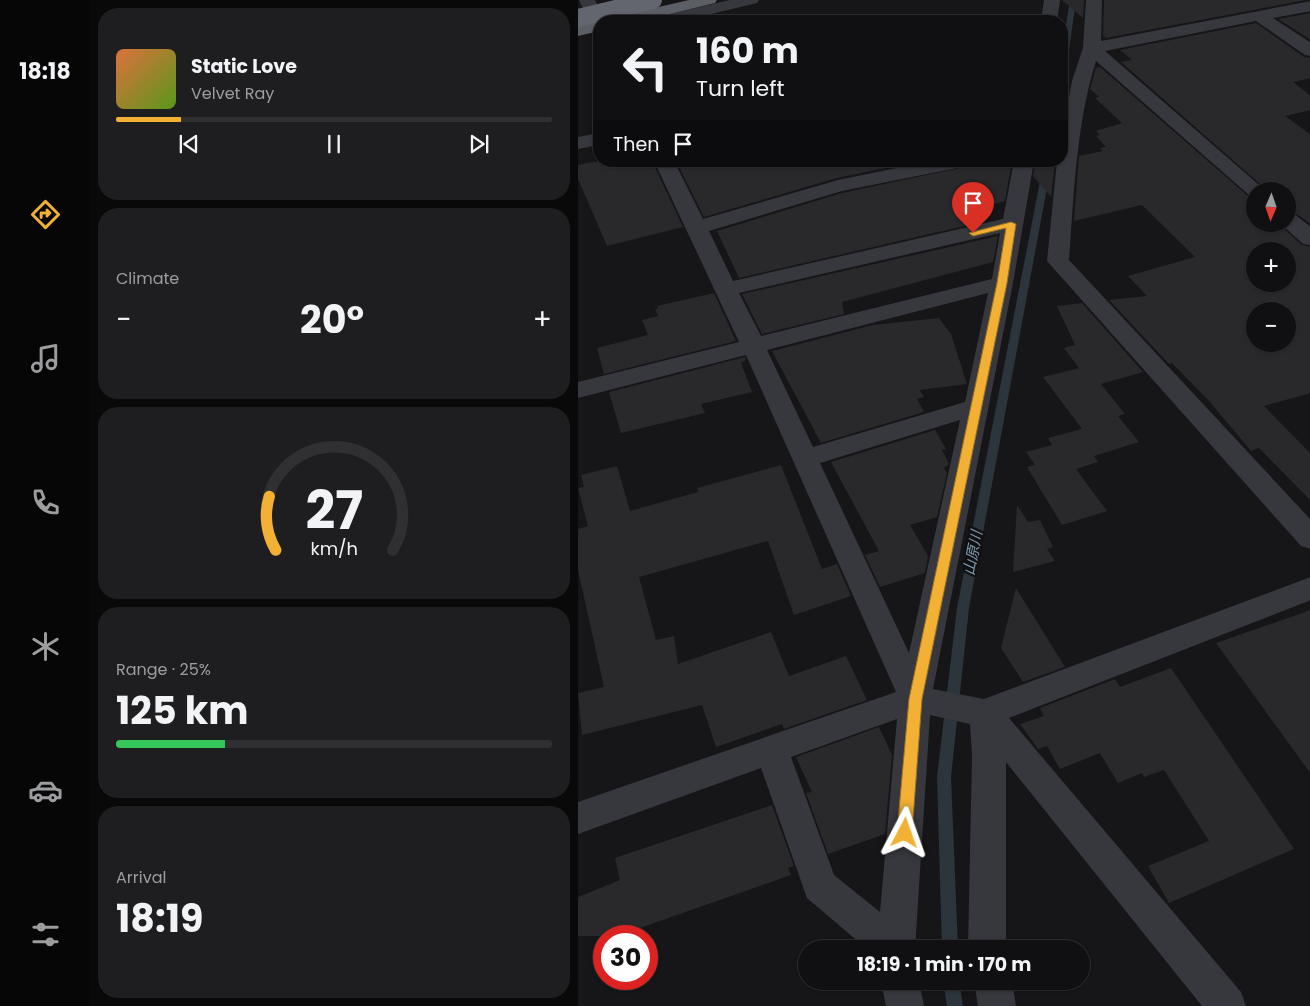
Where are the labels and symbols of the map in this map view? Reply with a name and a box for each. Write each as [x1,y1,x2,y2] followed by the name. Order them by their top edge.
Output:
[952,182,994,233] pin
[1246,182,1296,232] north arrow
[958,527,987,577] water label: 山原川
[878,806,930,858] position arrow
[593,925,658,990] speed limit sign: 30

